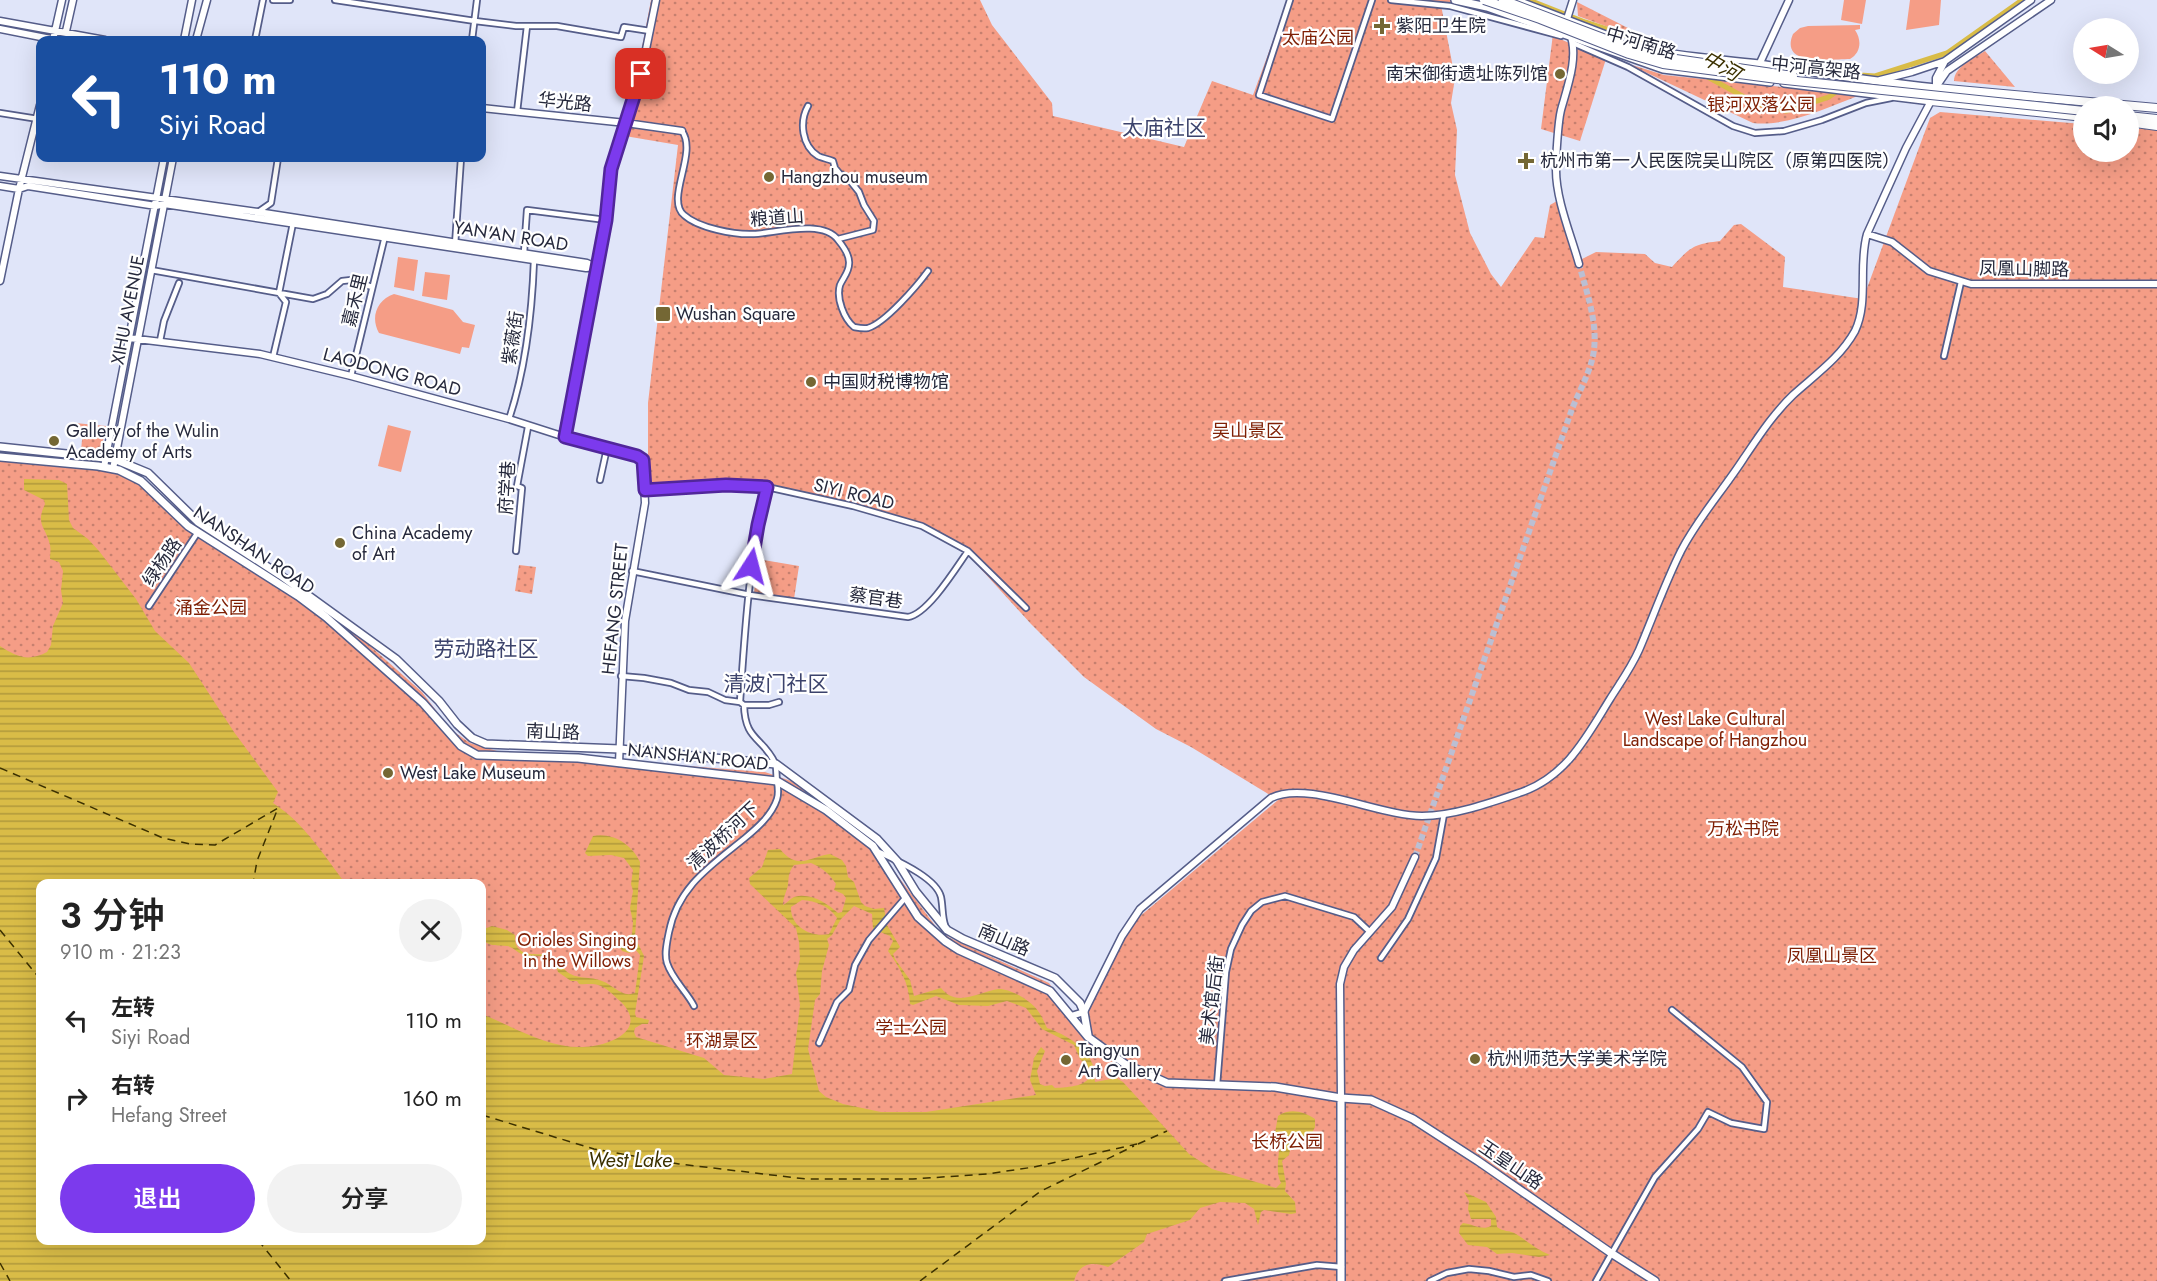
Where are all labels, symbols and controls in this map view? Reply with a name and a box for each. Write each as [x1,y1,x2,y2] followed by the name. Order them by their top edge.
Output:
[1396,13,1486,39] place label: 紫阳卫生院
[1373,17,1391,35] marker: 紫阳卫生院
[2073,18,2139,84] north arrow
[2073,18,2139,162] map controls
[1603,20,1679,66] street label: 中河南路
[1282,25,1354,51] park label: 太庙公园
[1696,43,1749,91] water label: 中河
[615,48,666,99] pin
[159,49,277,110] text: 110 m
[1770,50,1862,86] street label: 中河高架路
[624,57,657,90] icon: arrive
[60,60,138,138] icon: left
[1386,61,1548,87] place label: 南宋御街遗址陈列馆
[1553,67,1567,81] marker: 南宋御街遗址陈列馆
[537,86,593,118] street label: 华光路
[1707,92,1815,118] park label: 银河双落公园
[2073,96,2139,162] button: sound
[159,105,266,144] text: Siyi Road
[1122,113,1206,143] district label: 太庙社区
[1540,148,1900,174] place label: 杭州市第一人民医院吴山院区（原第四医院）
[1517,152,1535,170] marker: 杭州市第一人民医院吴山院区（原第四医院）
[781,164,928,190] place label: Hangzhou museum
[762,170,776,184] marker: Hangzhou museum
[749,203,805,233] street label: 粮道山
[452,214,570,258] street label: YAN'AN ROAD
[105,253,151,367] street label: XIHU AVENUE
[1979,255,2069,283] street label: 凤凰山脚路
[336,271,374,329] street label: 嘉禾里
[676,301,796,327] place label: Wushan Square
[654,305,672,323] marker: Wushan Square
[496,309,530,367] street label: 紫薇街
[320,341,464,403] street label: LAODONG ROAD
[823,369,949,395] place label: 中国财税博物馆
[804,375,818,389] marker: 中国财税博物馆
[66,418,219,465] place label: Gallery of the Wulin Academy of Arts
[1212,418,1284,444] park label: 吴山景区
[47,434,61,448] marker: Gallery of the Wulin Academy of Arts
[493,460,521,516] street label: 府学巷
[811,471,897,517] street label: SIYI ROAD
[188,500,320,600] street label: NANSHAN ROAD
[352,520,473,567] place label: China Academy of Art
[136,532,188,592] street label: 绿杨路
[719,534,783,598] position arrow
[333,536,347,550] marker: China Academy of Art
[595,541,635,676] street label: HEFANG STREET
[847,581,905,615] street label: 蔡官巷
[175,595,247,621] park label: 涌金公园
[434,634,539,664] district label: 劳动路社区
[724,669,829,699] district label: 清波门社区
[1623,706,1807,753] park label: West Lake Cultural Landscape of Hangzhou
[526,718,580,746] street label: 南山路
[626,737,770,777] street label: NANSHAN ROAD
[400,760,546,786] place label: West Lake Museum
[381,766,395,780] marker: West Lake Museum
[681,796,765,876] street label: 清波桥河下
[1707,816,1779,842] park label: 万松书院
[60,889,164,941] text: 3 分钟
[399,899,462,962] button: close
[974,917,1034,963] street label: 南山路
[517,927,637,974] park label: Orioles Singing in the Willows
[60,938,181,967] text: 910 m · 21:23
[1787,943,1877,969] park label: 凤凰山景区
[1194,954,1230,1046] street label: 美术馆后街
[111,991,155,1023] text: 左转
[60,1004,93,1037] icon: left
[405,1004,462,1036] text: 110 m
[875,1015,947,1041] park label: 学士公园
[111,1023,190,1052] text: Siyi Road
[686,1028,758,1054] park label: 环湖景区
[1078,1037,1161,1084] place label: Tangyun Art Gallery
[1487,1046,1667,1072] place label: 杭州师范大学美术学院
[1468,1052,1482,1066] marker: 杭州师范大学美术学院
[1059,1053,1073,1067] marker: Tangyun Art Gallery
[111,1069,155,1101] text: 右转
[60,1082,93,1115] icon: right
[402,1082,462,1114] text: 160 m
[111,1101,227,1130] text: Hefang Street
[1251,1129,1323,1155] park label: 长桥公园
[1474,1134,1548,1196] street label: 玉皇山路
[588,1146,672,1175] water label: West Lake
[60,1164,255,1233] button: 退出
[267,1164,462,1233] button: 分享

